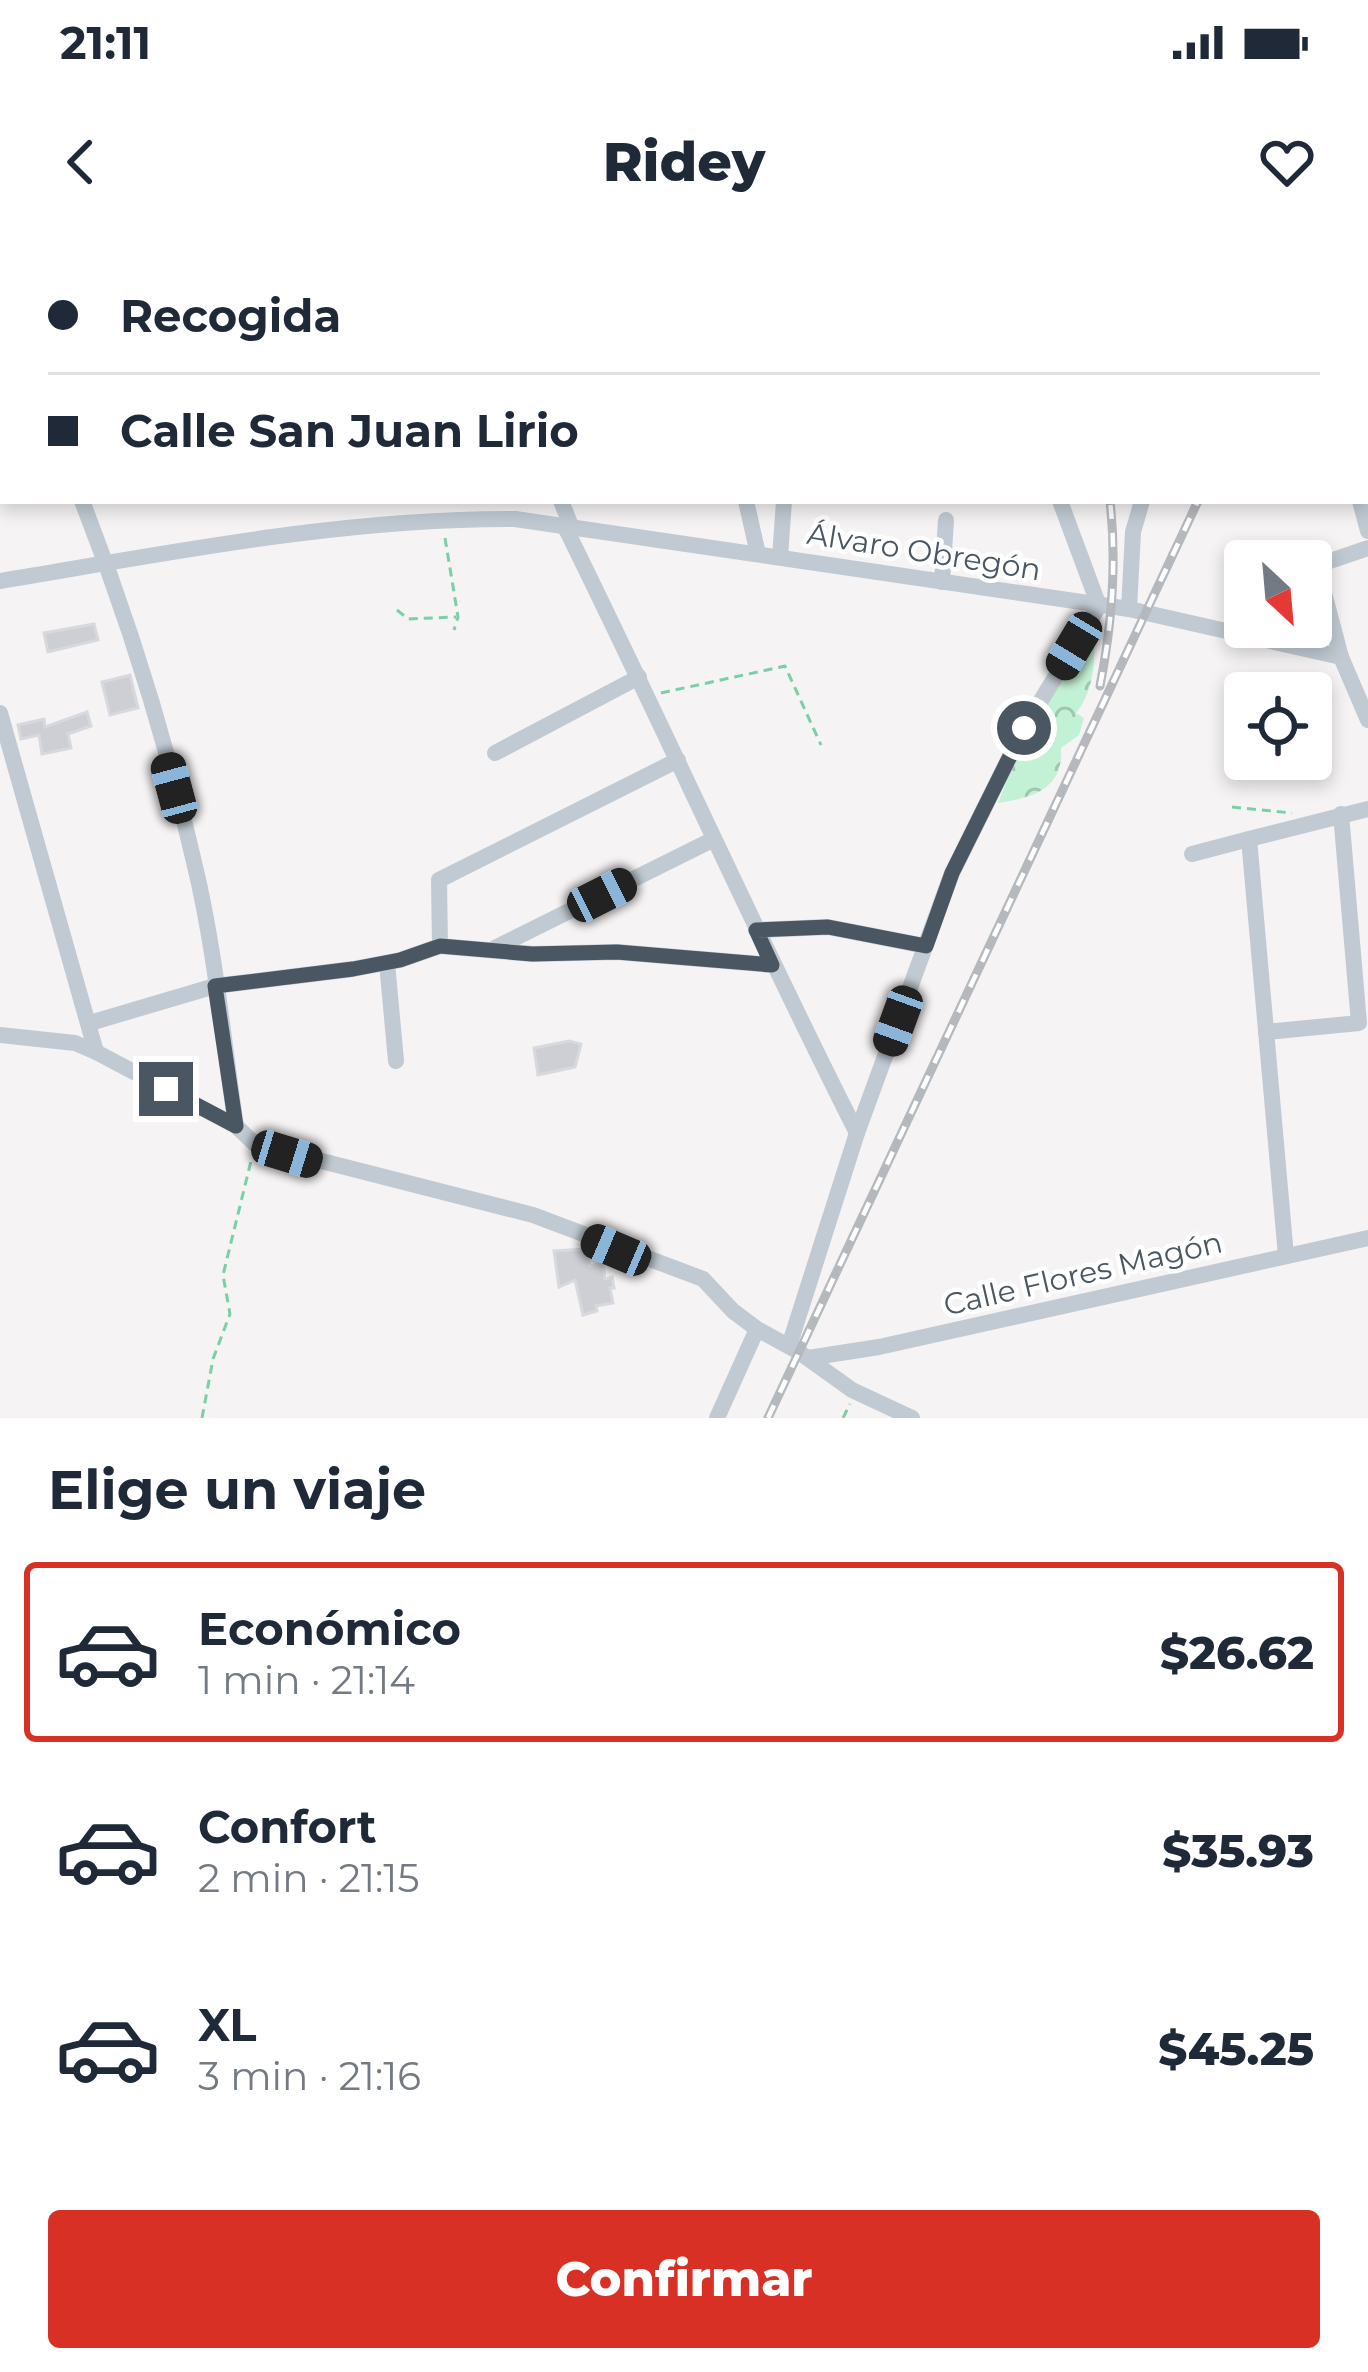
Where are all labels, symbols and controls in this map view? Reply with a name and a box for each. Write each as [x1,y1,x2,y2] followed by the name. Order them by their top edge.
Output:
[60,15,151,70] text: 21:11
[48,129,114,195] icon: back
[603,129,765,195] text: Ridey
[1254,129,1320,195] icon: heart
[120,288,341,343] text: Recogida
[120,403,579,458] text: Calle San Juan Lirio
[805,515,1044,588] street label: Álvaro Obregón
[1224,540,1332,648] north arrow
[1224,540,1332,780] map controls
[1040,606,1108,686] car
[1224,672,1332,780] button: locate
[997,701,1051,755] route start
[147,749,201,827] car
[562,863,642,927] car
[869,981,927,1061] car
[139,1062,193,1116] route end
[247,1126,327,1182] car
[576,1219,656,1281] car
[940,1223,1226,1324] street label: Calle Flores Magón
[48,1457,426,1523] text: Elige un viaje
[54,1598,162,1706] icon: car
[198,1601,461,1656] text: Económico
[1160,1625,1314,1680] text: $26.62
[198,1656,415,1704] text: 1 min · 21:14
[54,1796,162,1904] icon: car
[198,1799,377,1854] text: Confort
[1162,1823,1314,1878] text: $35.93
[198,1854,420,1902] text: 2 min · 21:15
[54,1994,162,2102] icon: car
[198,1997,256,2052] text: XL
[1158,2021,1314,2076] text: $45.25
[198,2052,421,2100] text: 3 min · 21:16
[48,2210,1320,2348] button: Confirmar

